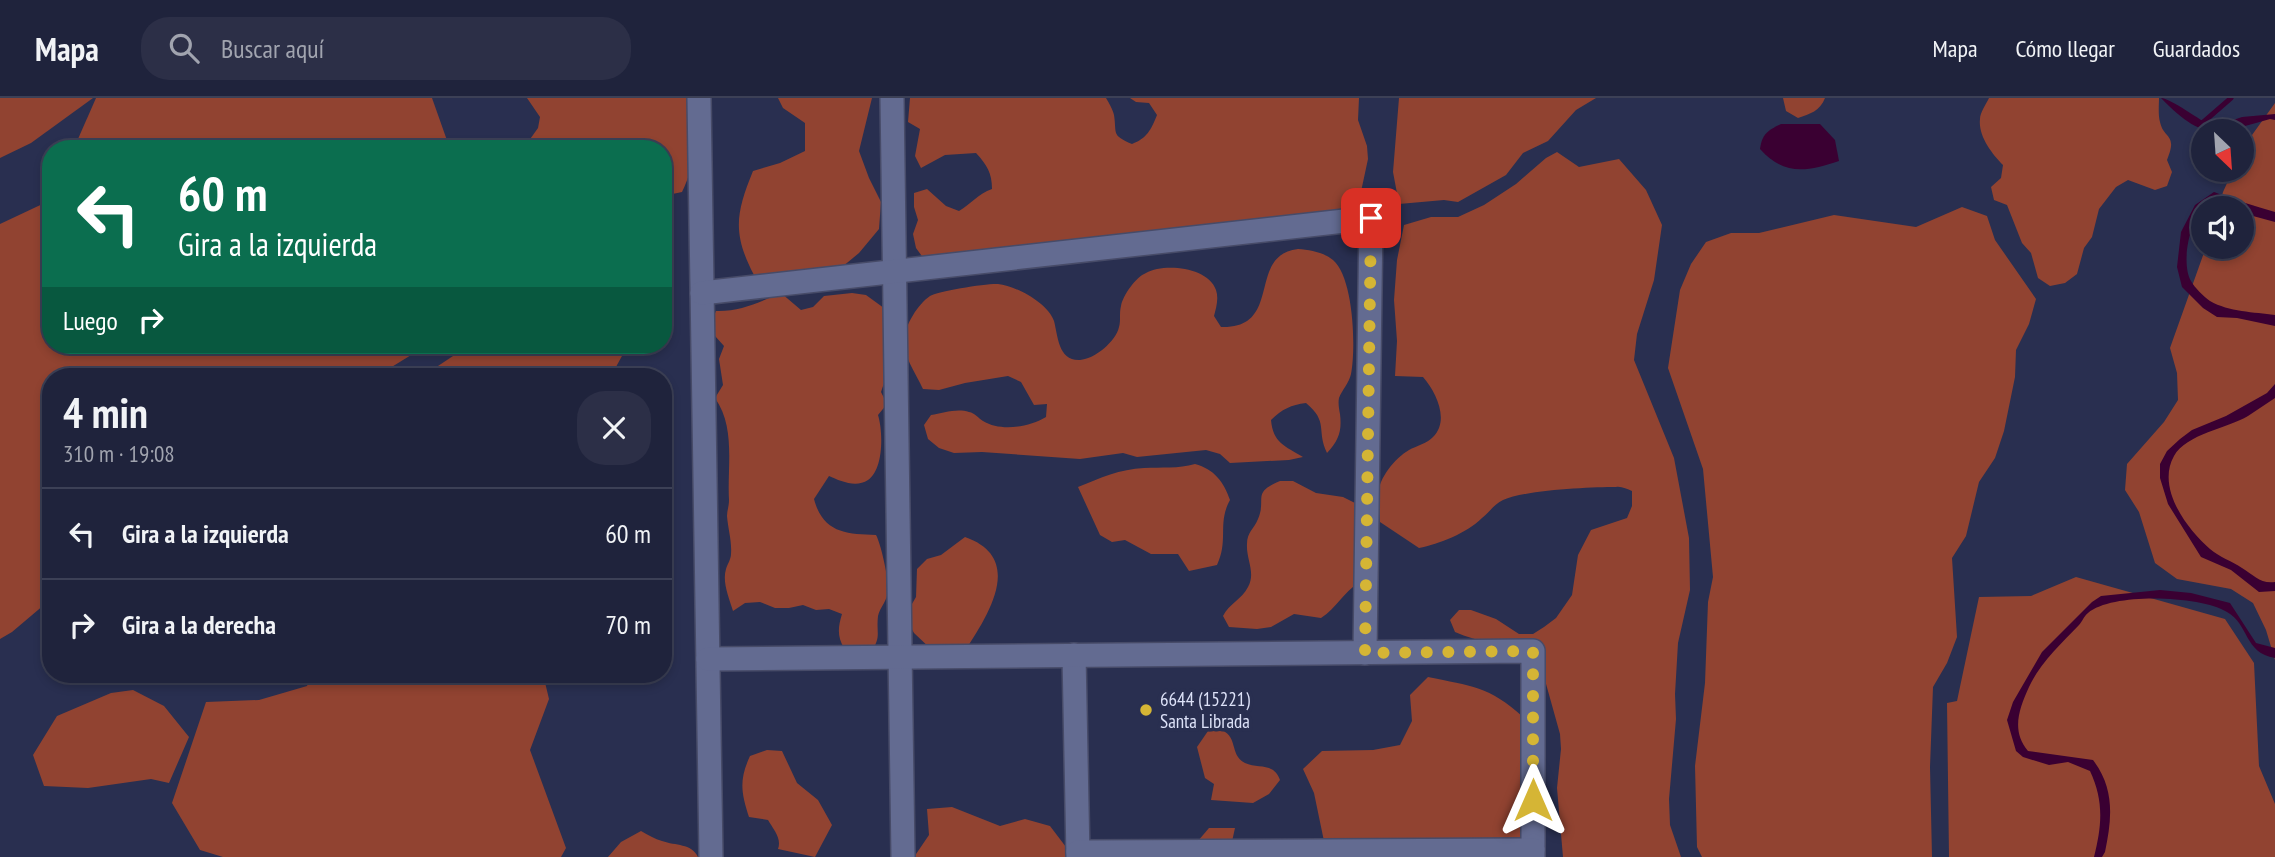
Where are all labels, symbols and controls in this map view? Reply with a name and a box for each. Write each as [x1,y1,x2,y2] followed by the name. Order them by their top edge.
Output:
[141,17,631,80] search box
[35,27,99,70] text: Mapa
[165,29,203,67] icon: search
[221,32,324,65] text: Buscar aquí
[1933,33,1978,64] text: Mapa
[2016,33,2115,64] text: Cómo llegar
[2153,33,2240,64] text: Guardados
[2191,119,2254,182] north arrow
[2191,119,2254,259] map controls
[178,161,267,225] text: 60 m
[63,168,154,259] icon: left
[1341,188,1401,248] pin
[2191,196,2254,259] button: sound
[1352,199,1390,237] icon: arrive
[178,223,377,265] text: Gira a la izquierda
[132,301,170,339] icon: right
[63,304,118,337] text: Luego
[63,385,148,440] text: 4 min
[577,391,651,465] button: close
[63,439,175,468] text: 310 m · 19:08
[63,515,101,553] icon: left
[122,517,289,550] text: Gira a la izquierda
[605,517,651,550] text: 60 m
[63,606,101,644] icon: right
[122,608,276,641] text: Gira a la derecha
[605,608,651,641] text: 70 m
[1160,687,1250,733] place label: 6644 (15221) Santa Librada
[1138,702,1154,718] marker: 6644 (15221) Santa Librada
[1496,763,1570,837] position arrow

